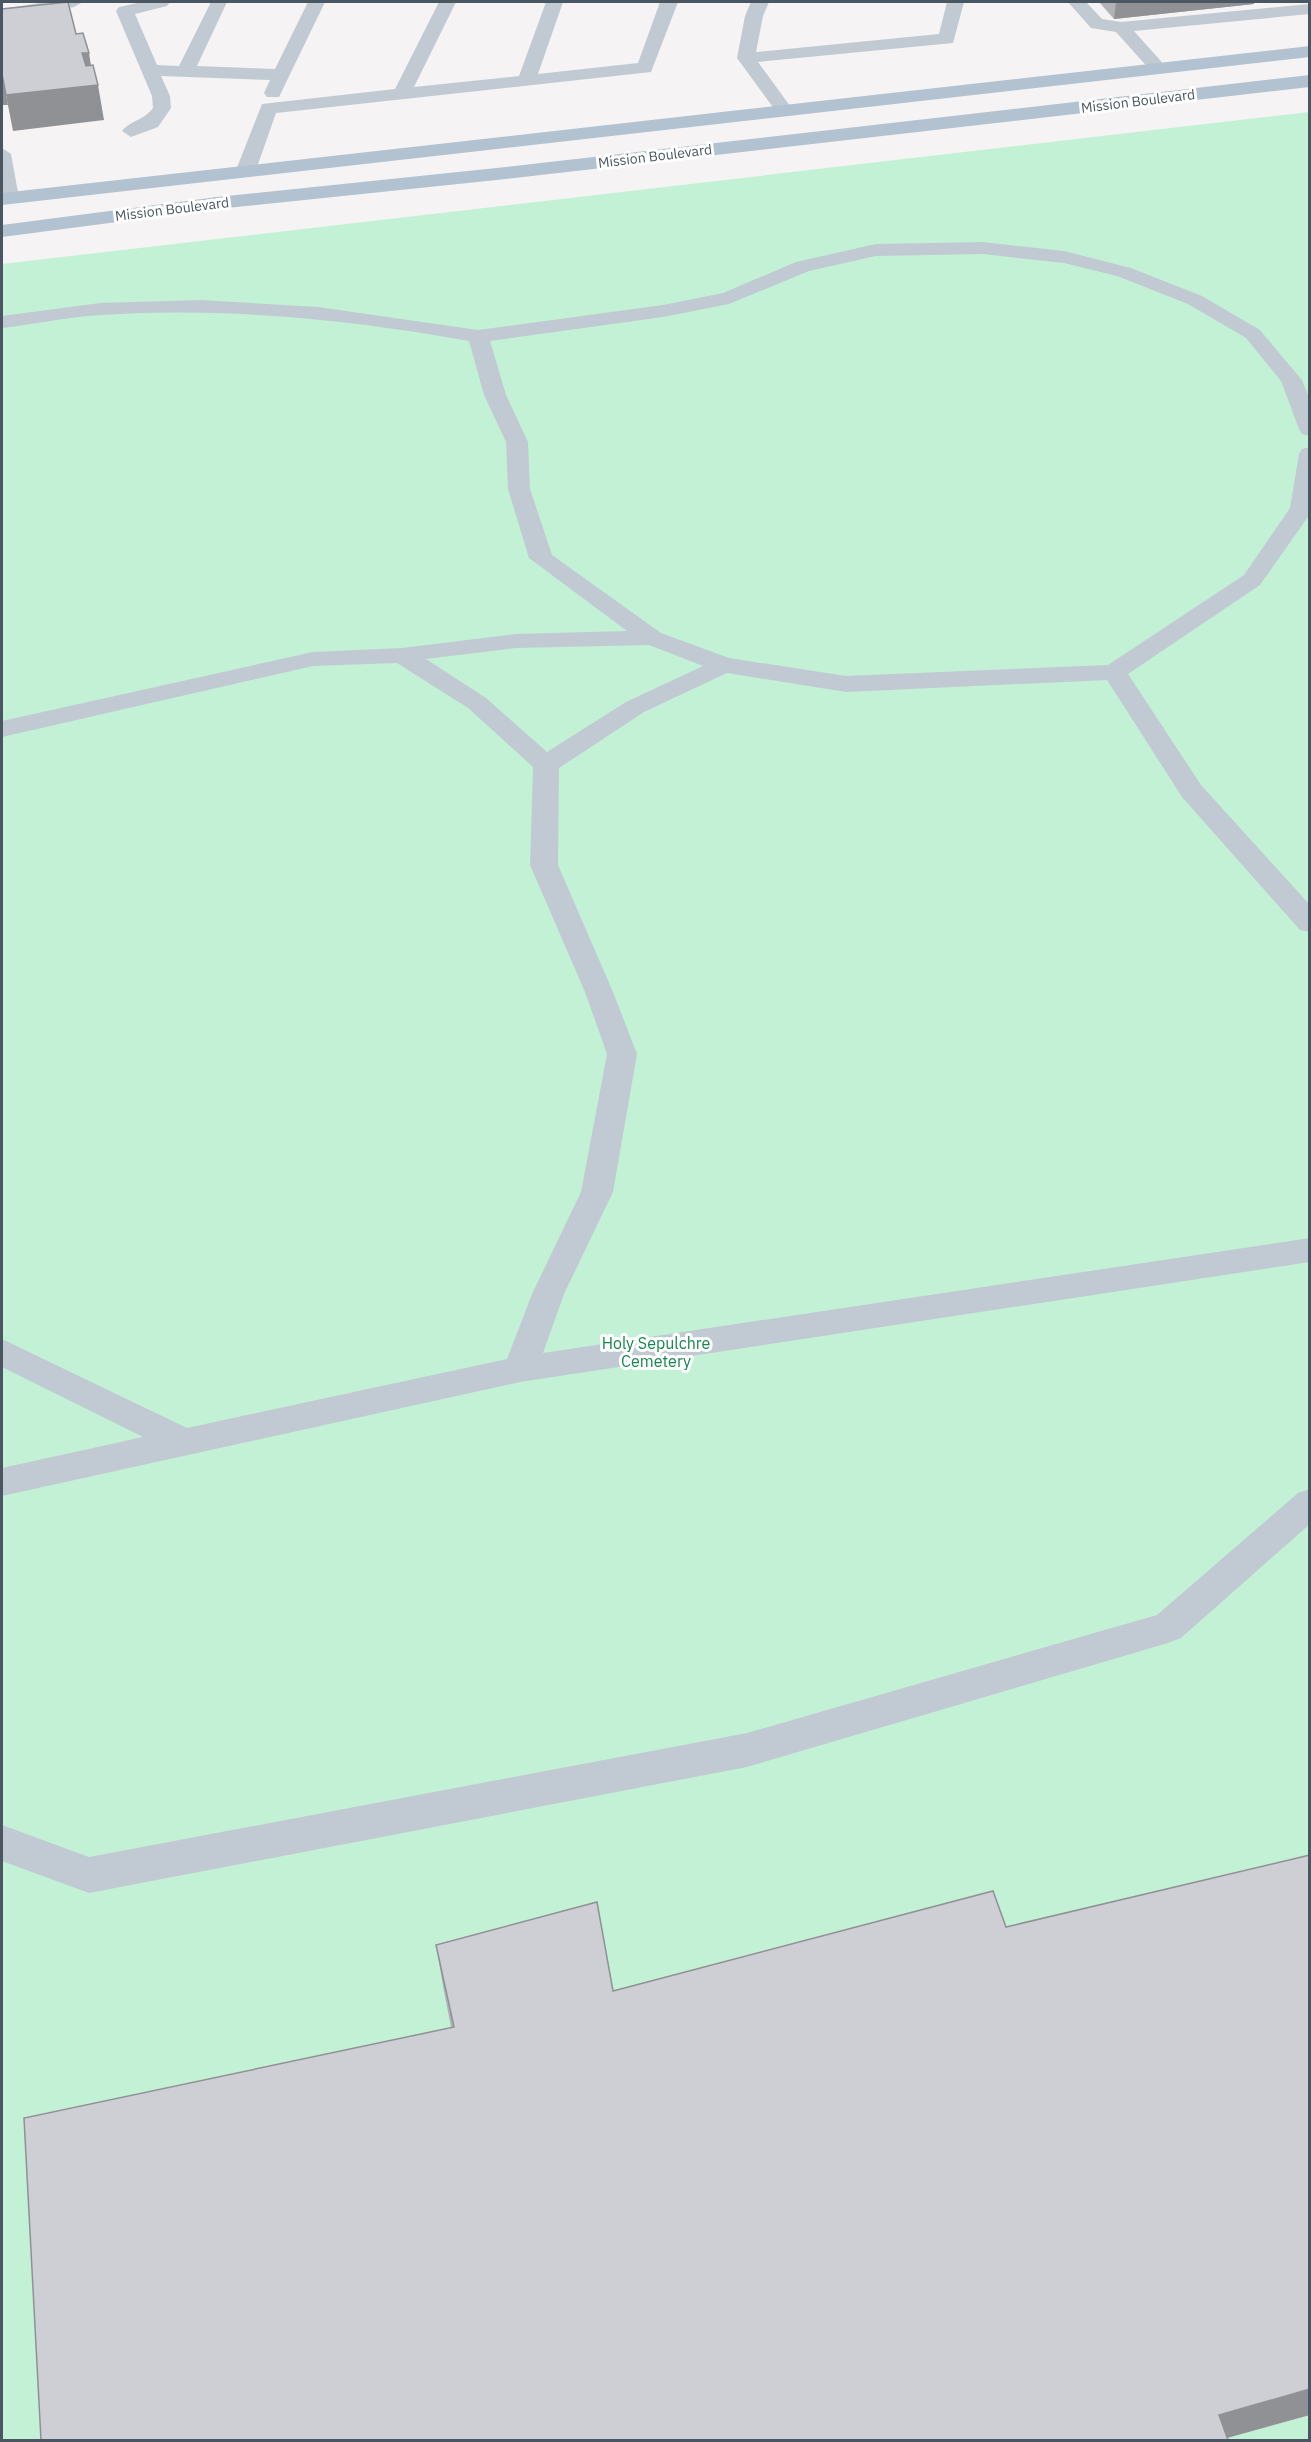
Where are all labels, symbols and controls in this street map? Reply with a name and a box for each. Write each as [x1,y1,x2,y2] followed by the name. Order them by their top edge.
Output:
[1080,85,1196,117] street label: Mission Boulevard
[597,140,713,172] street label: Mission Boulevard
[114,193,230,225] street label: Mission Boulevard
[602,1333,711,1371] park label: Holy Sepulchre Cemetery

